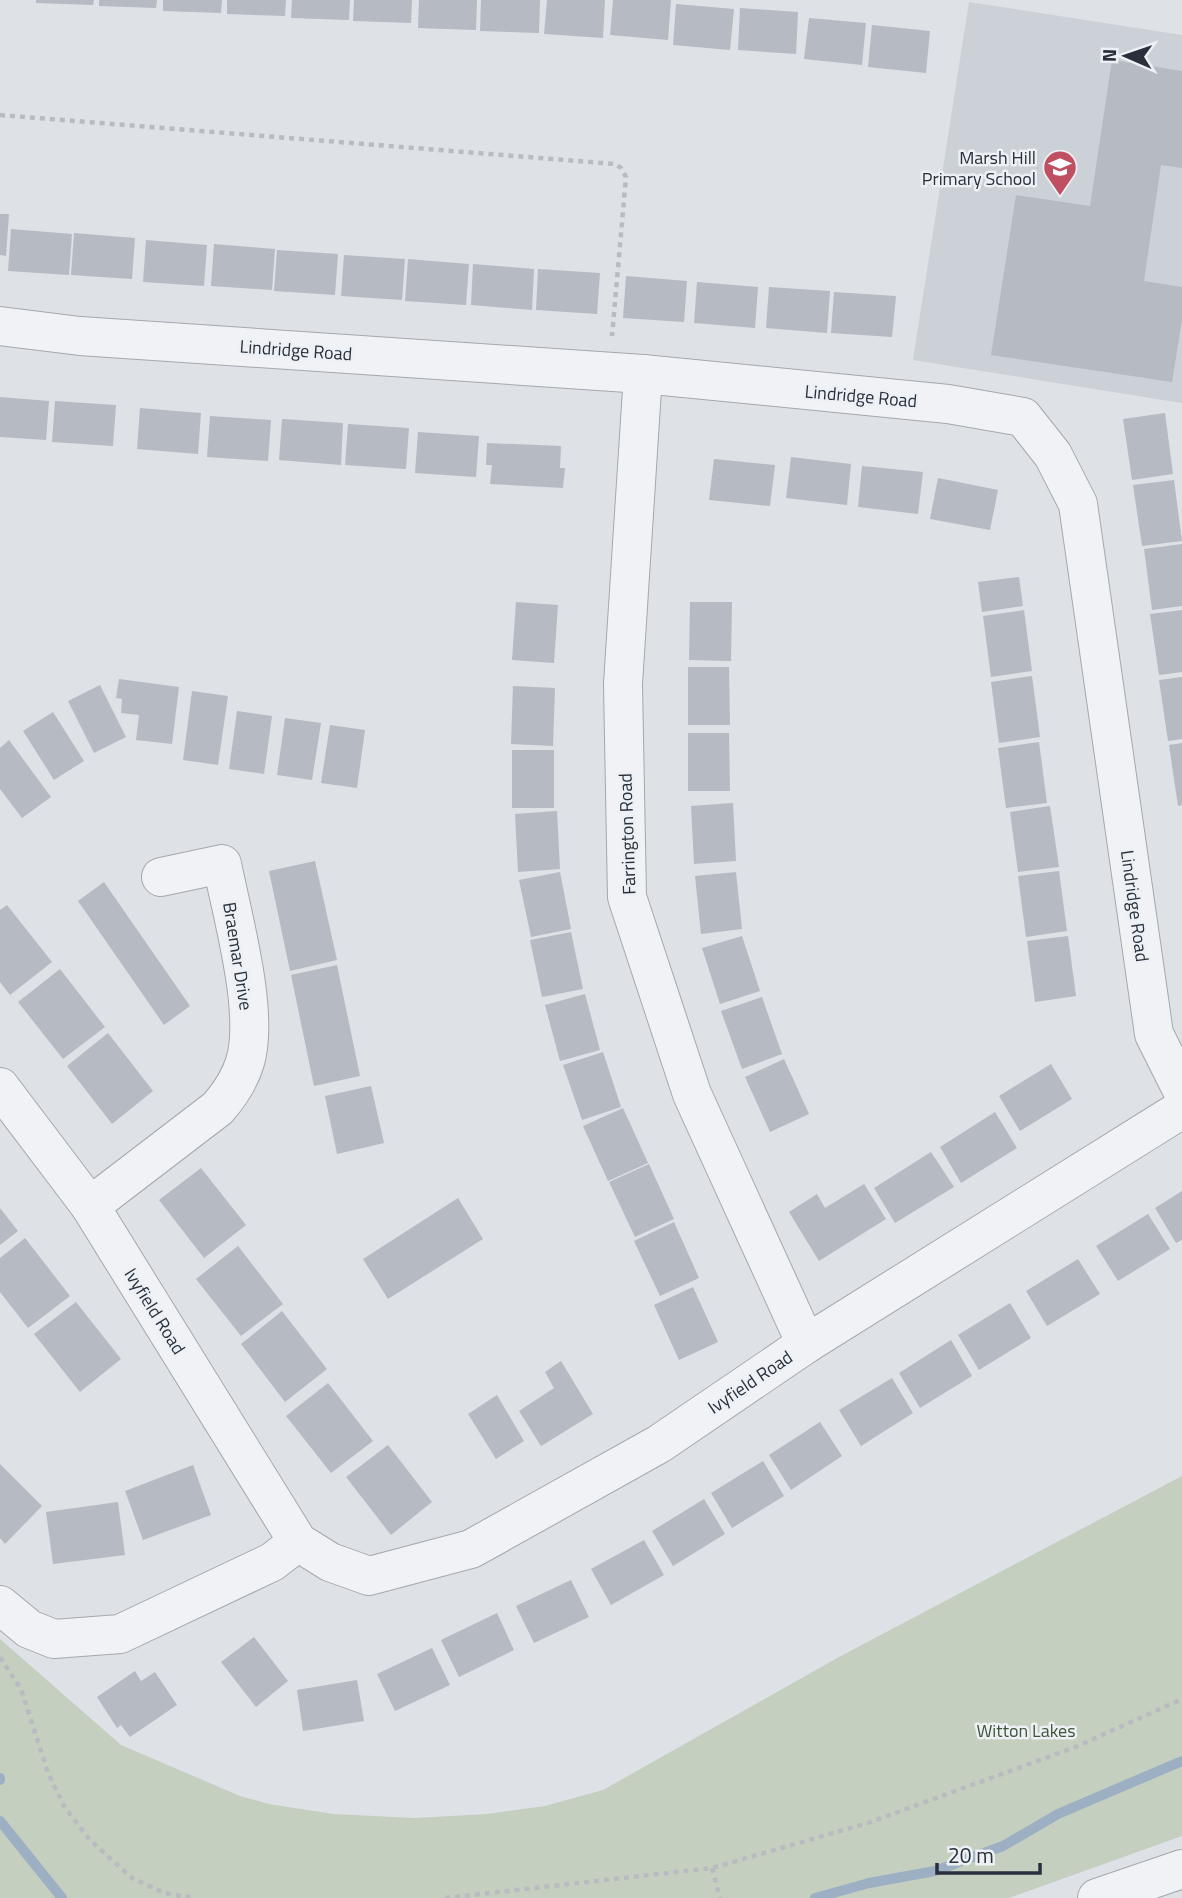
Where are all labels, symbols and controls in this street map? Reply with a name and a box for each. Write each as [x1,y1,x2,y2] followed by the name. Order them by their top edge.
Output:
[1091,21,1161,91] north arrow
[1094,48,1123,62] text: N
[922,144,1036,192] place label: Marsh Hill Primary School
[1041,148,1079,197] school or university icon: Marsh Hill Primary School
[239,333,353,367] street label: Lindridge Road
[804,378,918,414] street label: Lindridge Road
[611,773,643,895] street label: Farrington Road
[1114,848,1156,964] street label: Lindridge Road
[216,900,260,1012] street label: Braemar Drive
[118,1263,192,1359] street label: Ivyfield Road
[702,1344,798,1420] street label: Ivyfield Road
[976,1717,1076,1744] park label: Witton Lakes
[937,1832,1040,1876] scale bar
[948,1839,994,1871] text: 20 m

